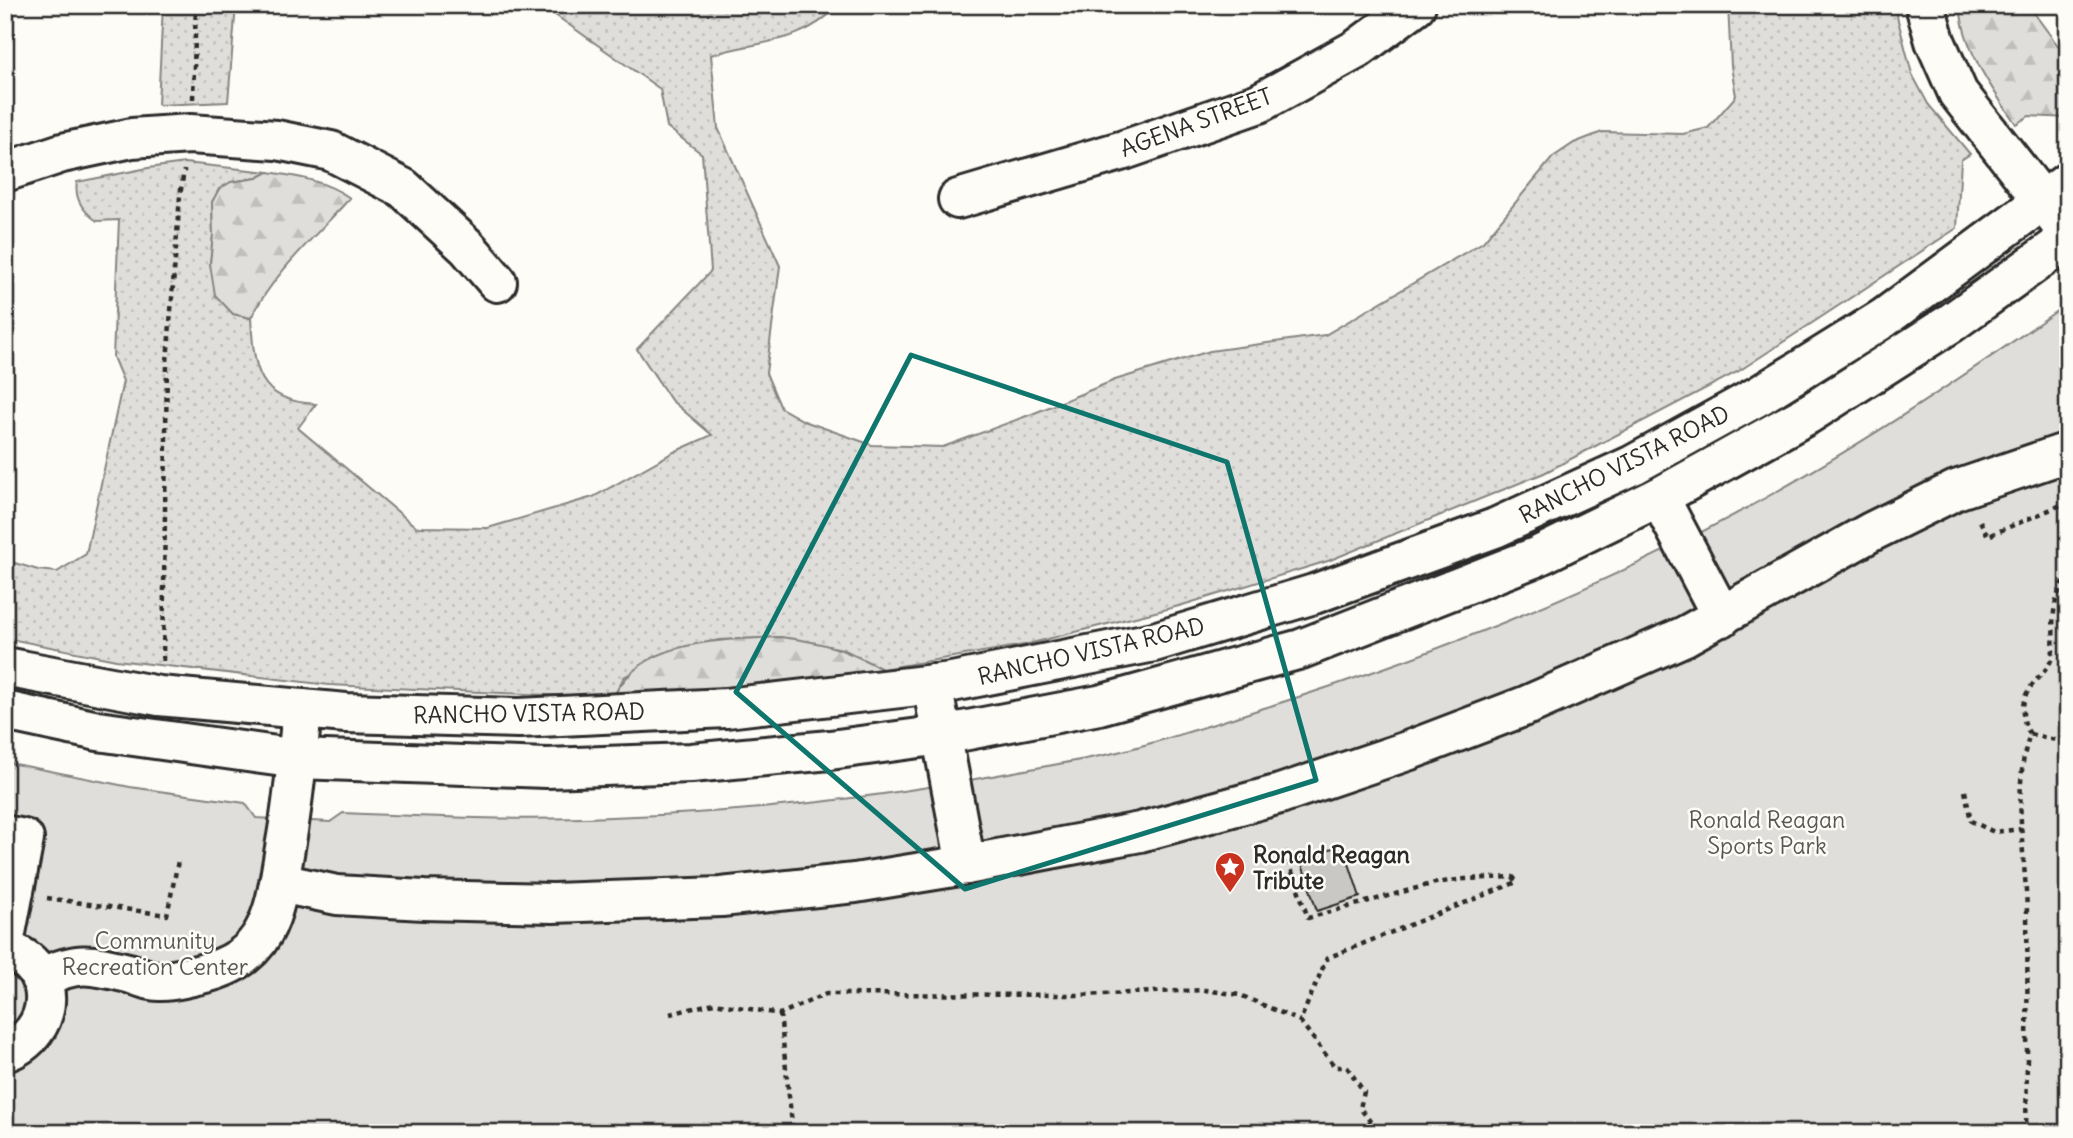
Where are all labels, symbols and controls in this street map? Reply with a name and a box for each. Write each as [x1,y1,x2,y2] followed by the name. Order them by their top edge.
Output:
[1116,81,1276,163] street label: AGENA STREET
[1514,398,1734,530] street label: RANCHO VISTA ROAD
[975,611,1207,691] street label: RANCHO VISTA ROAD
[413,696,645,730] street label: RANCHO VISTA ROAD
[1689,805,1845,860] park label: Ronald Reagan Sports Park
[1253,840,1410,895] place label: Ronald Reagan Tribute
[1213,850,1247,894] place icon: Ronald Reagan Tribute
[62,926,249,981] park label: Community Recreation Center

